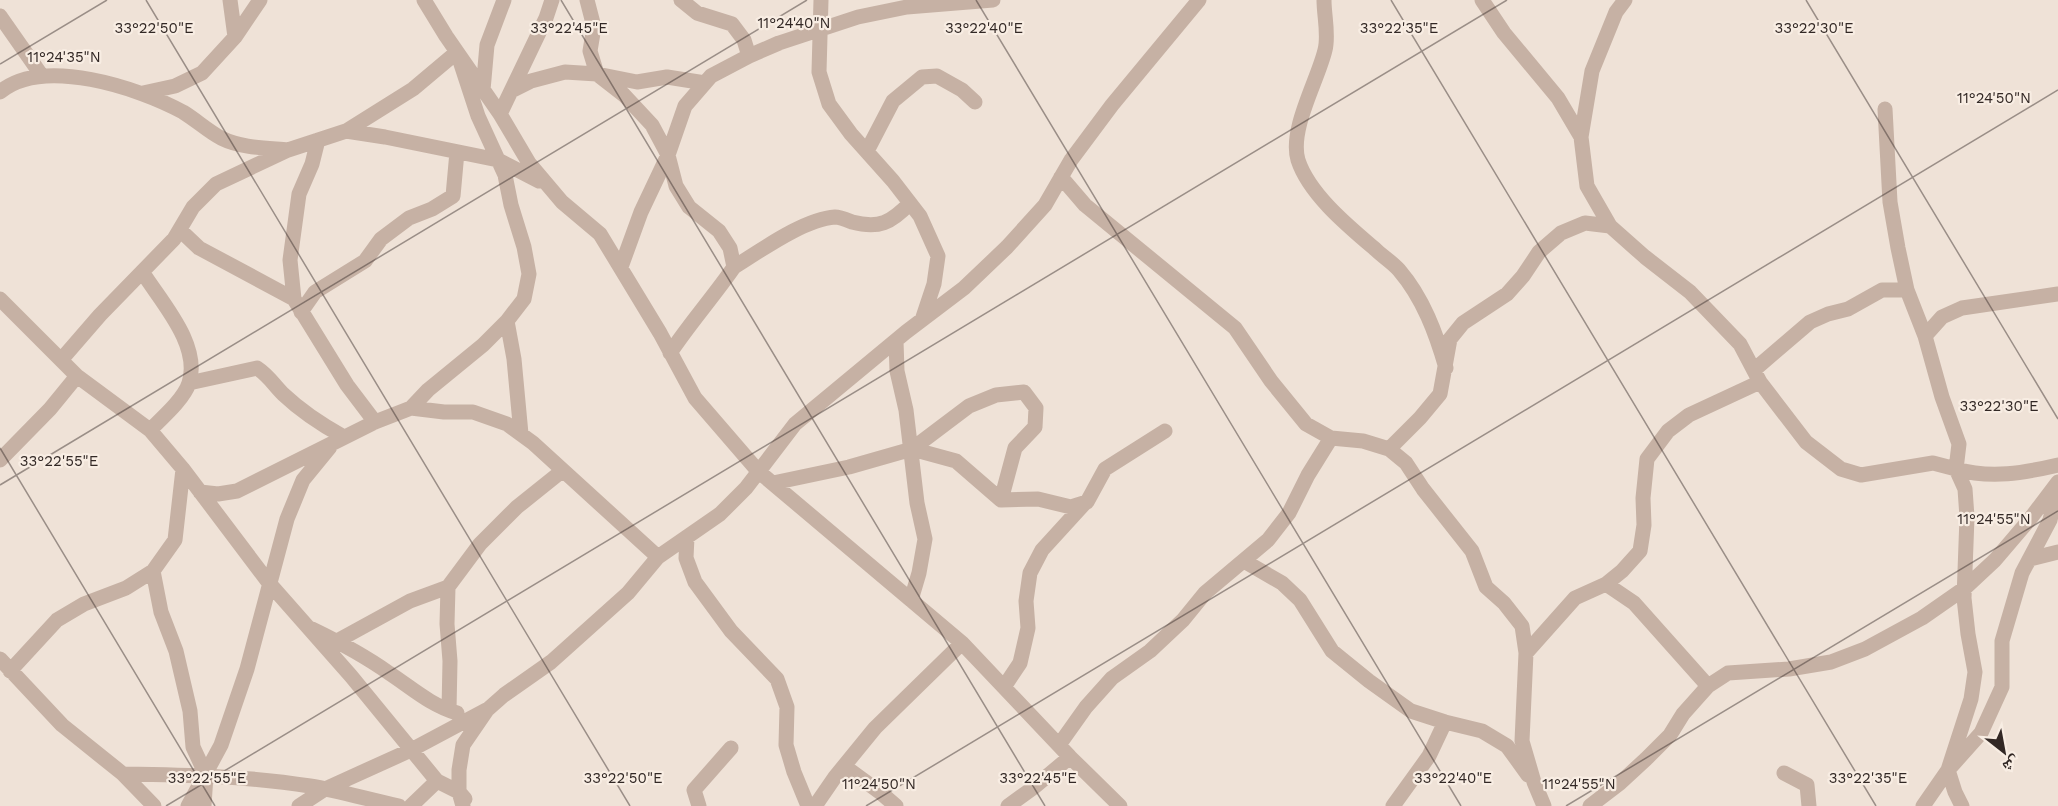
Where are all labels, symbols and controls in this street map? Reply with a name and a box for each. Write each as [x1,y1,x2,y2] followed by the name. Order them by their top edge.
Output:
[757,14,831,32] text: 11°24'40"N
[114,19,194,37] text: 33°22'50"E
[530,19,608,37] text: 33°22'45"E
[945,19,1023,37] text: 33°22'40"E
[1360,19,1438,37] text: 33°22'35"E
[1774,19,1854,37] text: 33°22'30"E
[27,48,101,66] text: 11°24'35"N
[1957,89,2031,107] text: 11°24'50"N
[1959,397,2039,415] text: 33°22'30"E
[20,452,98,470] text: 33°22'55"E
[1957,510,2031,528] text: 11°24'55"N
[1974,722,2034,782] north arrow
[1999,752,2024,777] text: ش
[168,769,246,787] text: 33°22'55"E
[583,769,663,787] text: 33°22'50"E
[999,769,1077,787] text: 33°22'45"E
[1414,769,1492,787] text: 33°22'40"E
[1829,769,1907,787] text: 33°22'35"E
[842,775,916,793] text: 11°24'50"N
[1542,775,1616,793] text: 11°24'55"N

